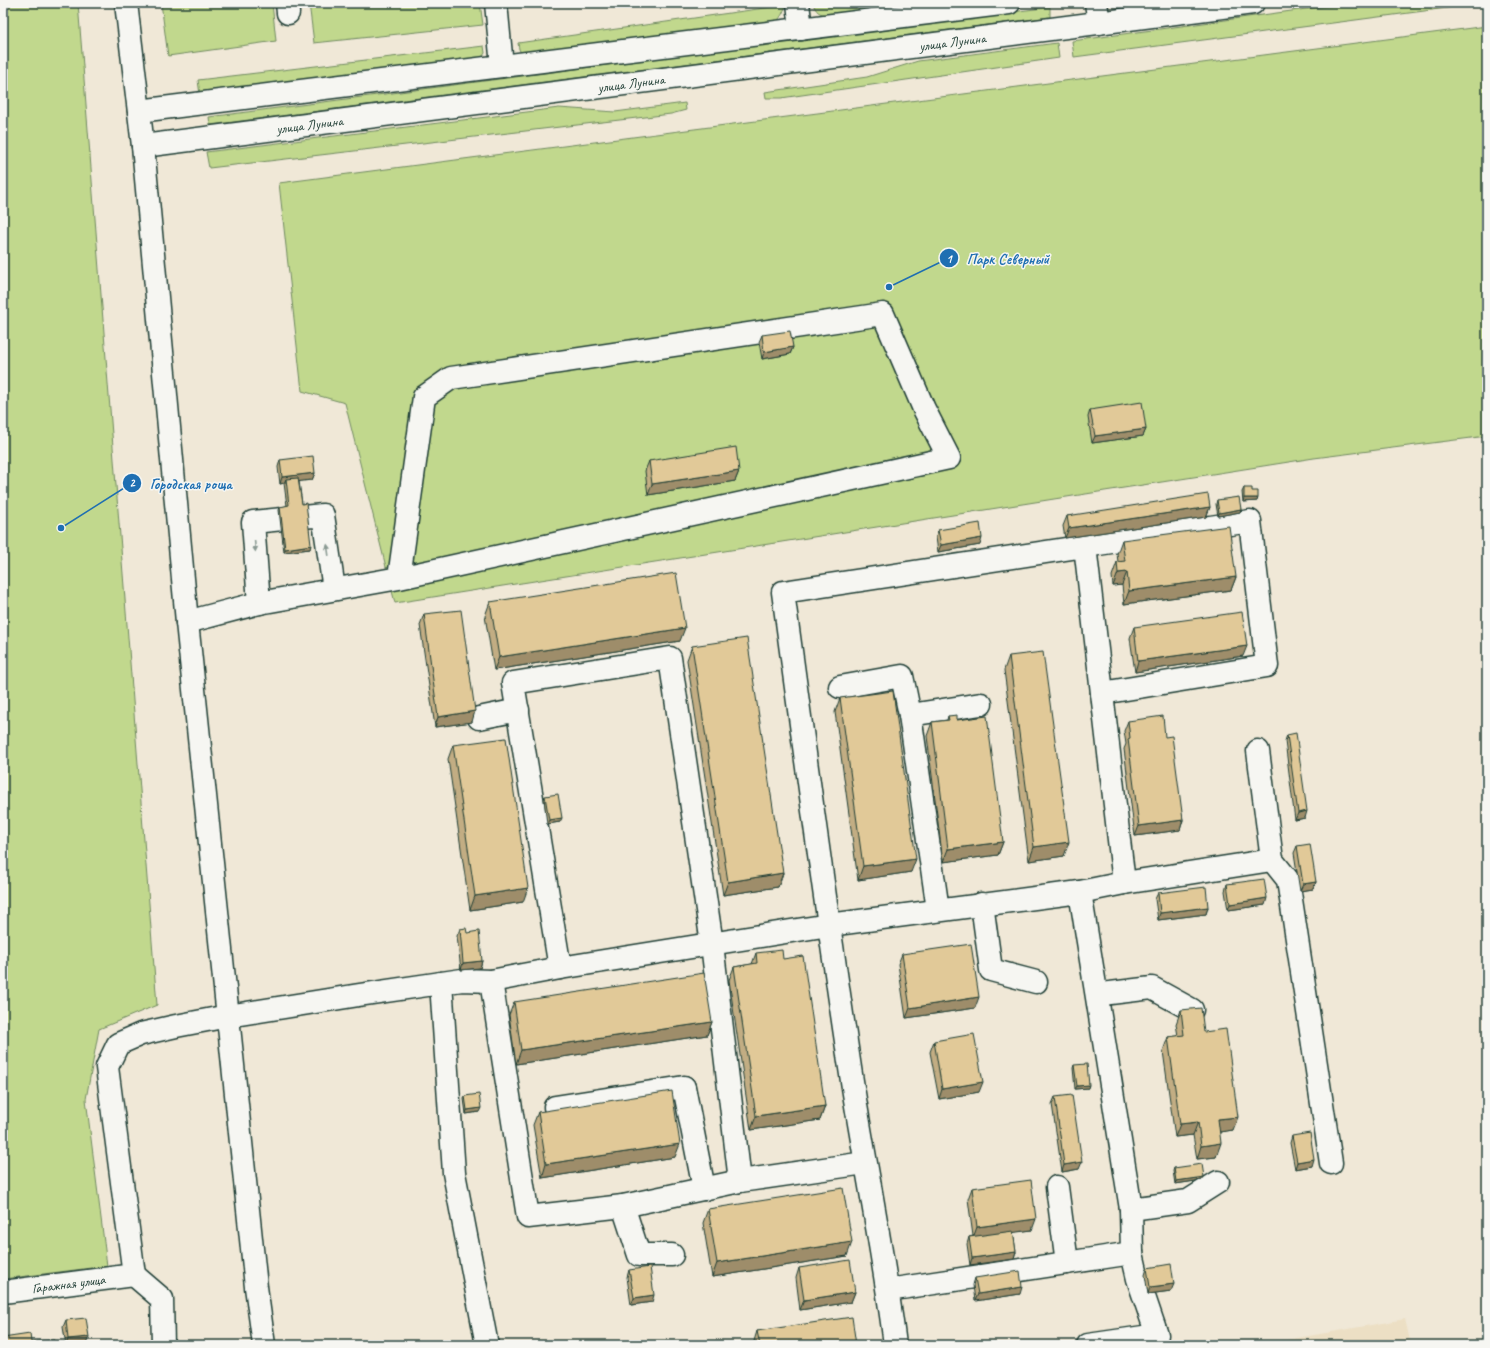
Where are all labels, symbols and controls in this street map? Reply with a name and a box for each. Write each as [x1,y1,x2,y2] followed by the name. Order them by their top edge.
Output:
[917,29,988,55] street label: улица Лунина
[596,70,667,96] street label: улица Лунина
[274,112,345,137] street label: улица Лунина
[939,245,1057,272] callout: Парк Северный
[967,250,1051,269] text: Парк Северный
[946,251,953,267] text: 1
[122,470,239,497] callout: Городская роща
[129,475,136,491] text: 2
[150,475,233,494] text: Городская роща
[251,540,258,552] one-way arrow
[325,544,331,556] one-way arrow
[31,1270,107,1297] street label: Гаражная улица

